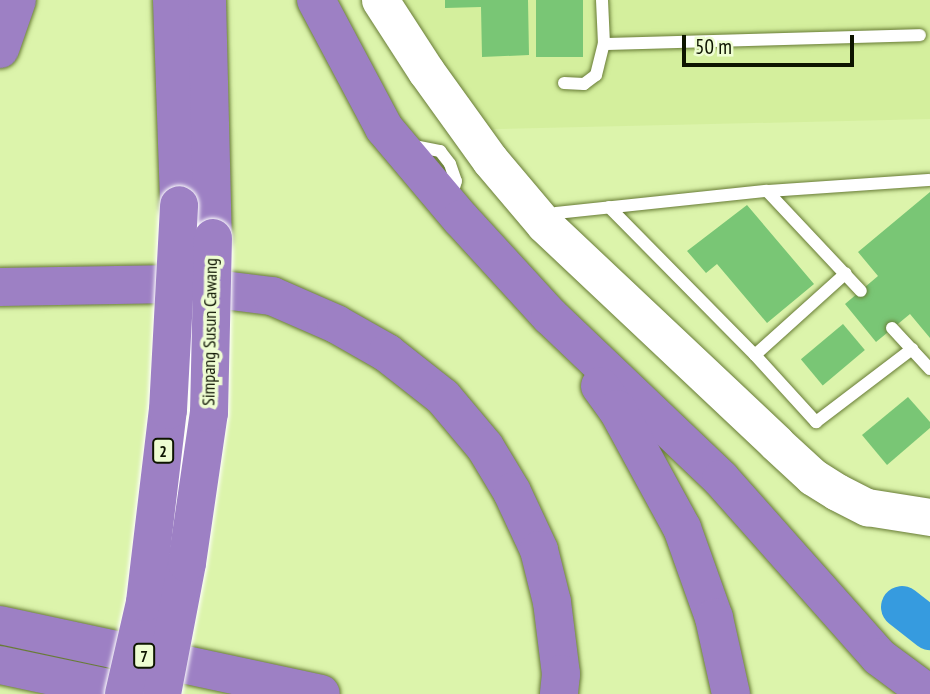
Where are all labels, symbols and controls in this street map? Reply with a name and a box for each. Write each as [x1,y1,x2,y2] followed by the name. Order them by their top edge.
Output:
[685,21,856,65] scale bar
[695,33,732,60] text: 50 m
[198,258,222,406] street label: Simpang Susun Cawang
[151,438,175,464] road number: 2
[132,643,156,668] road number: 7

